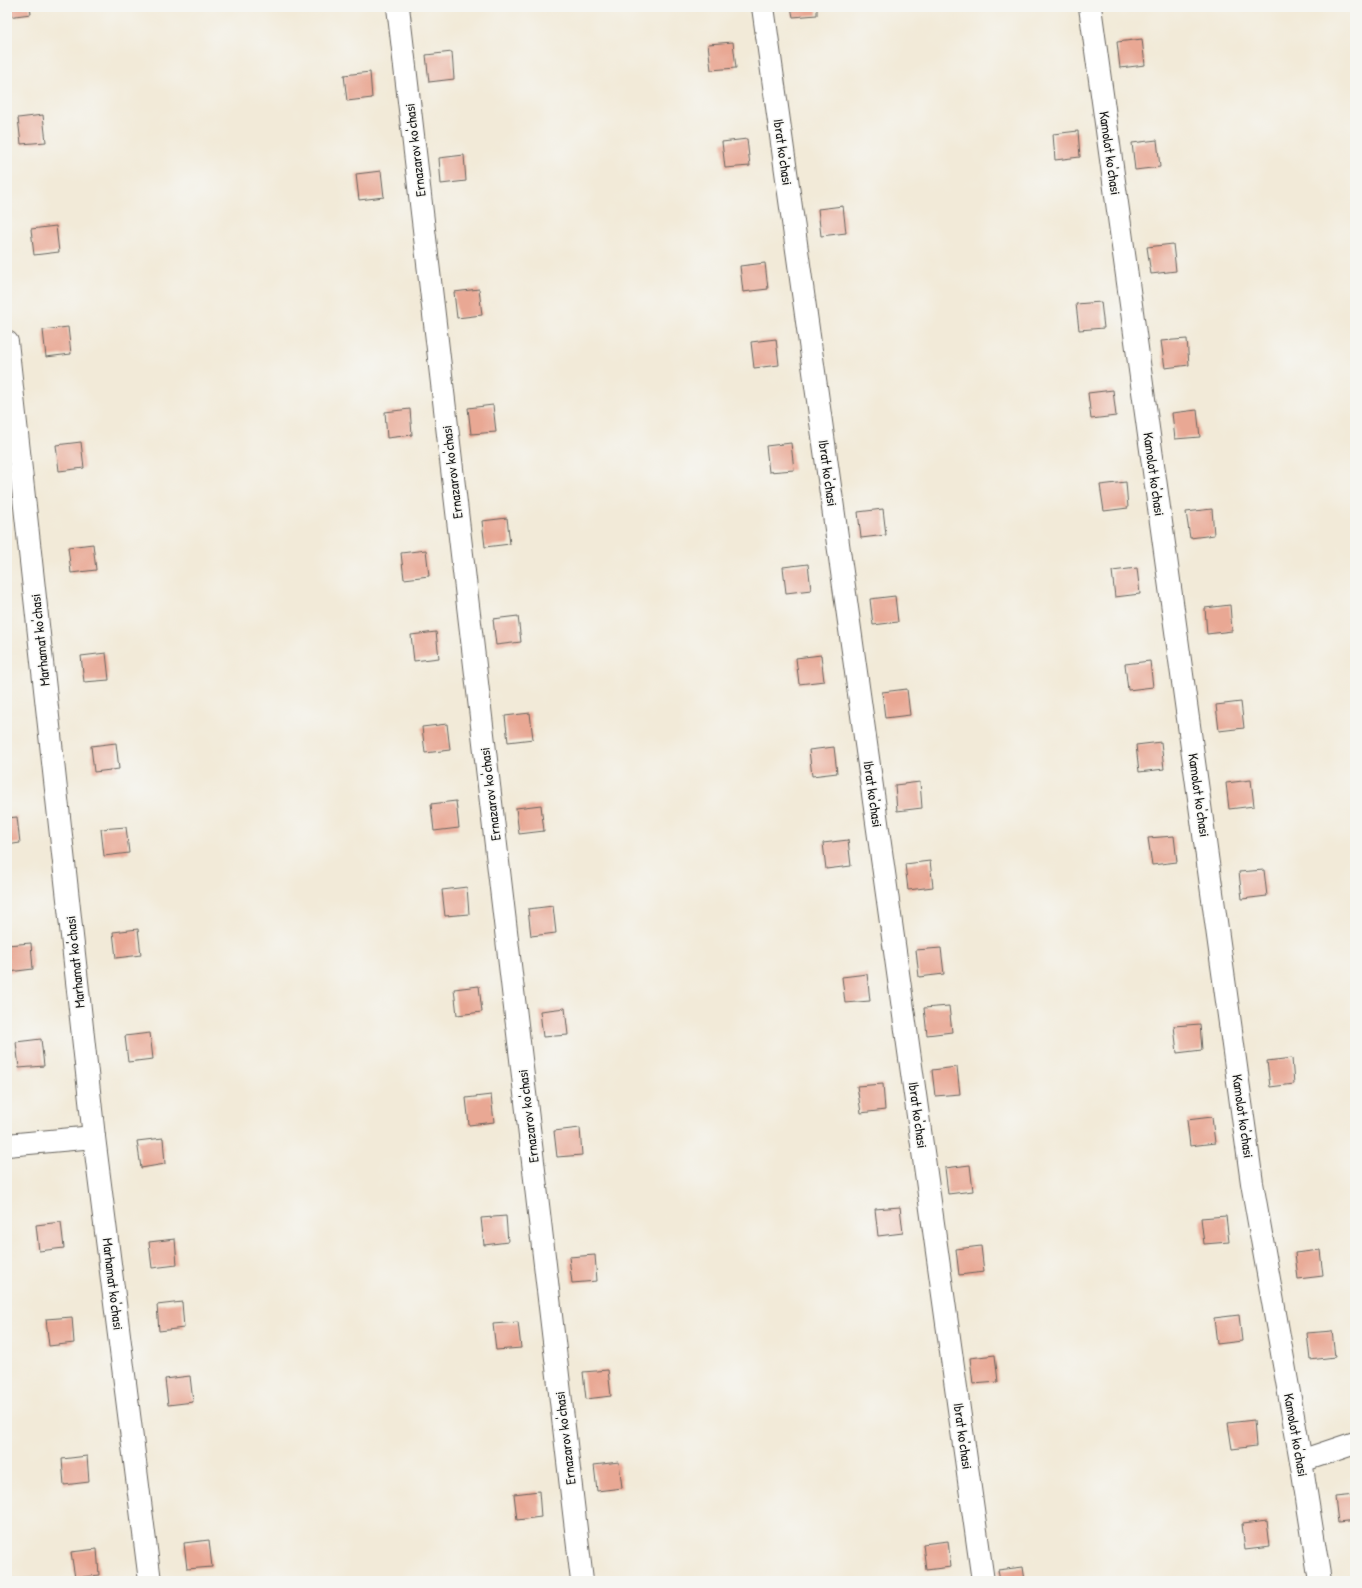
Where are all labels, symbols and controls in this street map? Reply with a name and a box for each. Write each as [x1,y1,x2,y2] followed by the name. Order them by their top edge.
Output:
[399,102,430,198] street label: Ernazarov ko'chasi
[1095,110,1126,196] street label: Kamolot ko'chasi
[769,117,798,186] street label: Ibrat ko'chasi
[436,424,467,520] street label: Ernazarov ko'chasi
[1139,431,1170,517] street label: Kamolot ko'chasi
[814,438,843,507] street label: Ibrat ko'chasi
[25,593,54,687] street label: Marhamat ko'chasi
[474,746,505,842] street label: Ernazarov ko'chasi
[1184,752,1215,838] street label: Kamolot ko'chasi
[859,759,888,828] street label: Ibrat ko'chasi
[60,915,89,1009] street label: Marhamat ko'chasi
[512,1068,543,1164] street label: Ernazarov ko'chasi
[1228,1073,1259,1159] street label: Kamolot ko'chasi
[904,1080,933,1149] street label: Ibrat ko'chasi
[98,1237,129,1331] street label: Marhamat ko'chasi
[549,1390,580,1486] street label: Ernazarov ko'chasi
[1280,1392,1313,1478] street label: Kamolot ko'chasi
[949,1401,978,1470] street label: Ibrat ko'chasi

